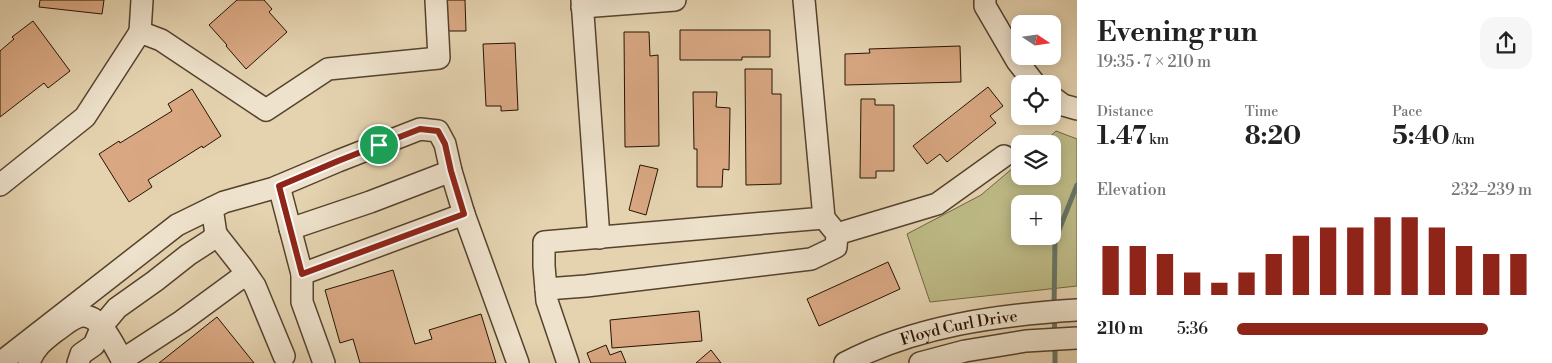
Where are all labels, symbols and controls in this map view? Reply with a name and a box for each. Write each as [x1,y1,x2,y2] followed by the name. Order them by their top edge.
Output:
[1011,15,1061,65] north arrow
[1011,15,1061,245] map controls
[1097,15,1258,50] text: Evening run
[1480,17,1532,69] button: share
[1097,52,1211,72] text: 19:35 · 7 × 210 m
[1011,75,1061,125] button: locate
[1097,103,1154,121] text: Distance
[1245,103,1278,121] text: Time
[1392,103,1422,121] text: Pace
[1097,121,1146,152] text: 1.47
[1245,121,1301,152] text: 8:20
[1392,121,1450,152] text: 5:40
[358,124,400,166] pin
[365,131,393,159] icon: arrive
[1146,131,1169,149] text: km
[1450,131,1475,149] text: /km
[1011,135,1061,185] button: layers
[1097,180,1166,200] text: Elevation
[1451,180,1532,200] text: 232–239 m
[1011,195,1061,245] button: +
[898,306,1019,350] street label: Floyd Curl Drive
[1097,319,1143,339] text: 210 m
[1177,319,1208,339] text: 5:36

